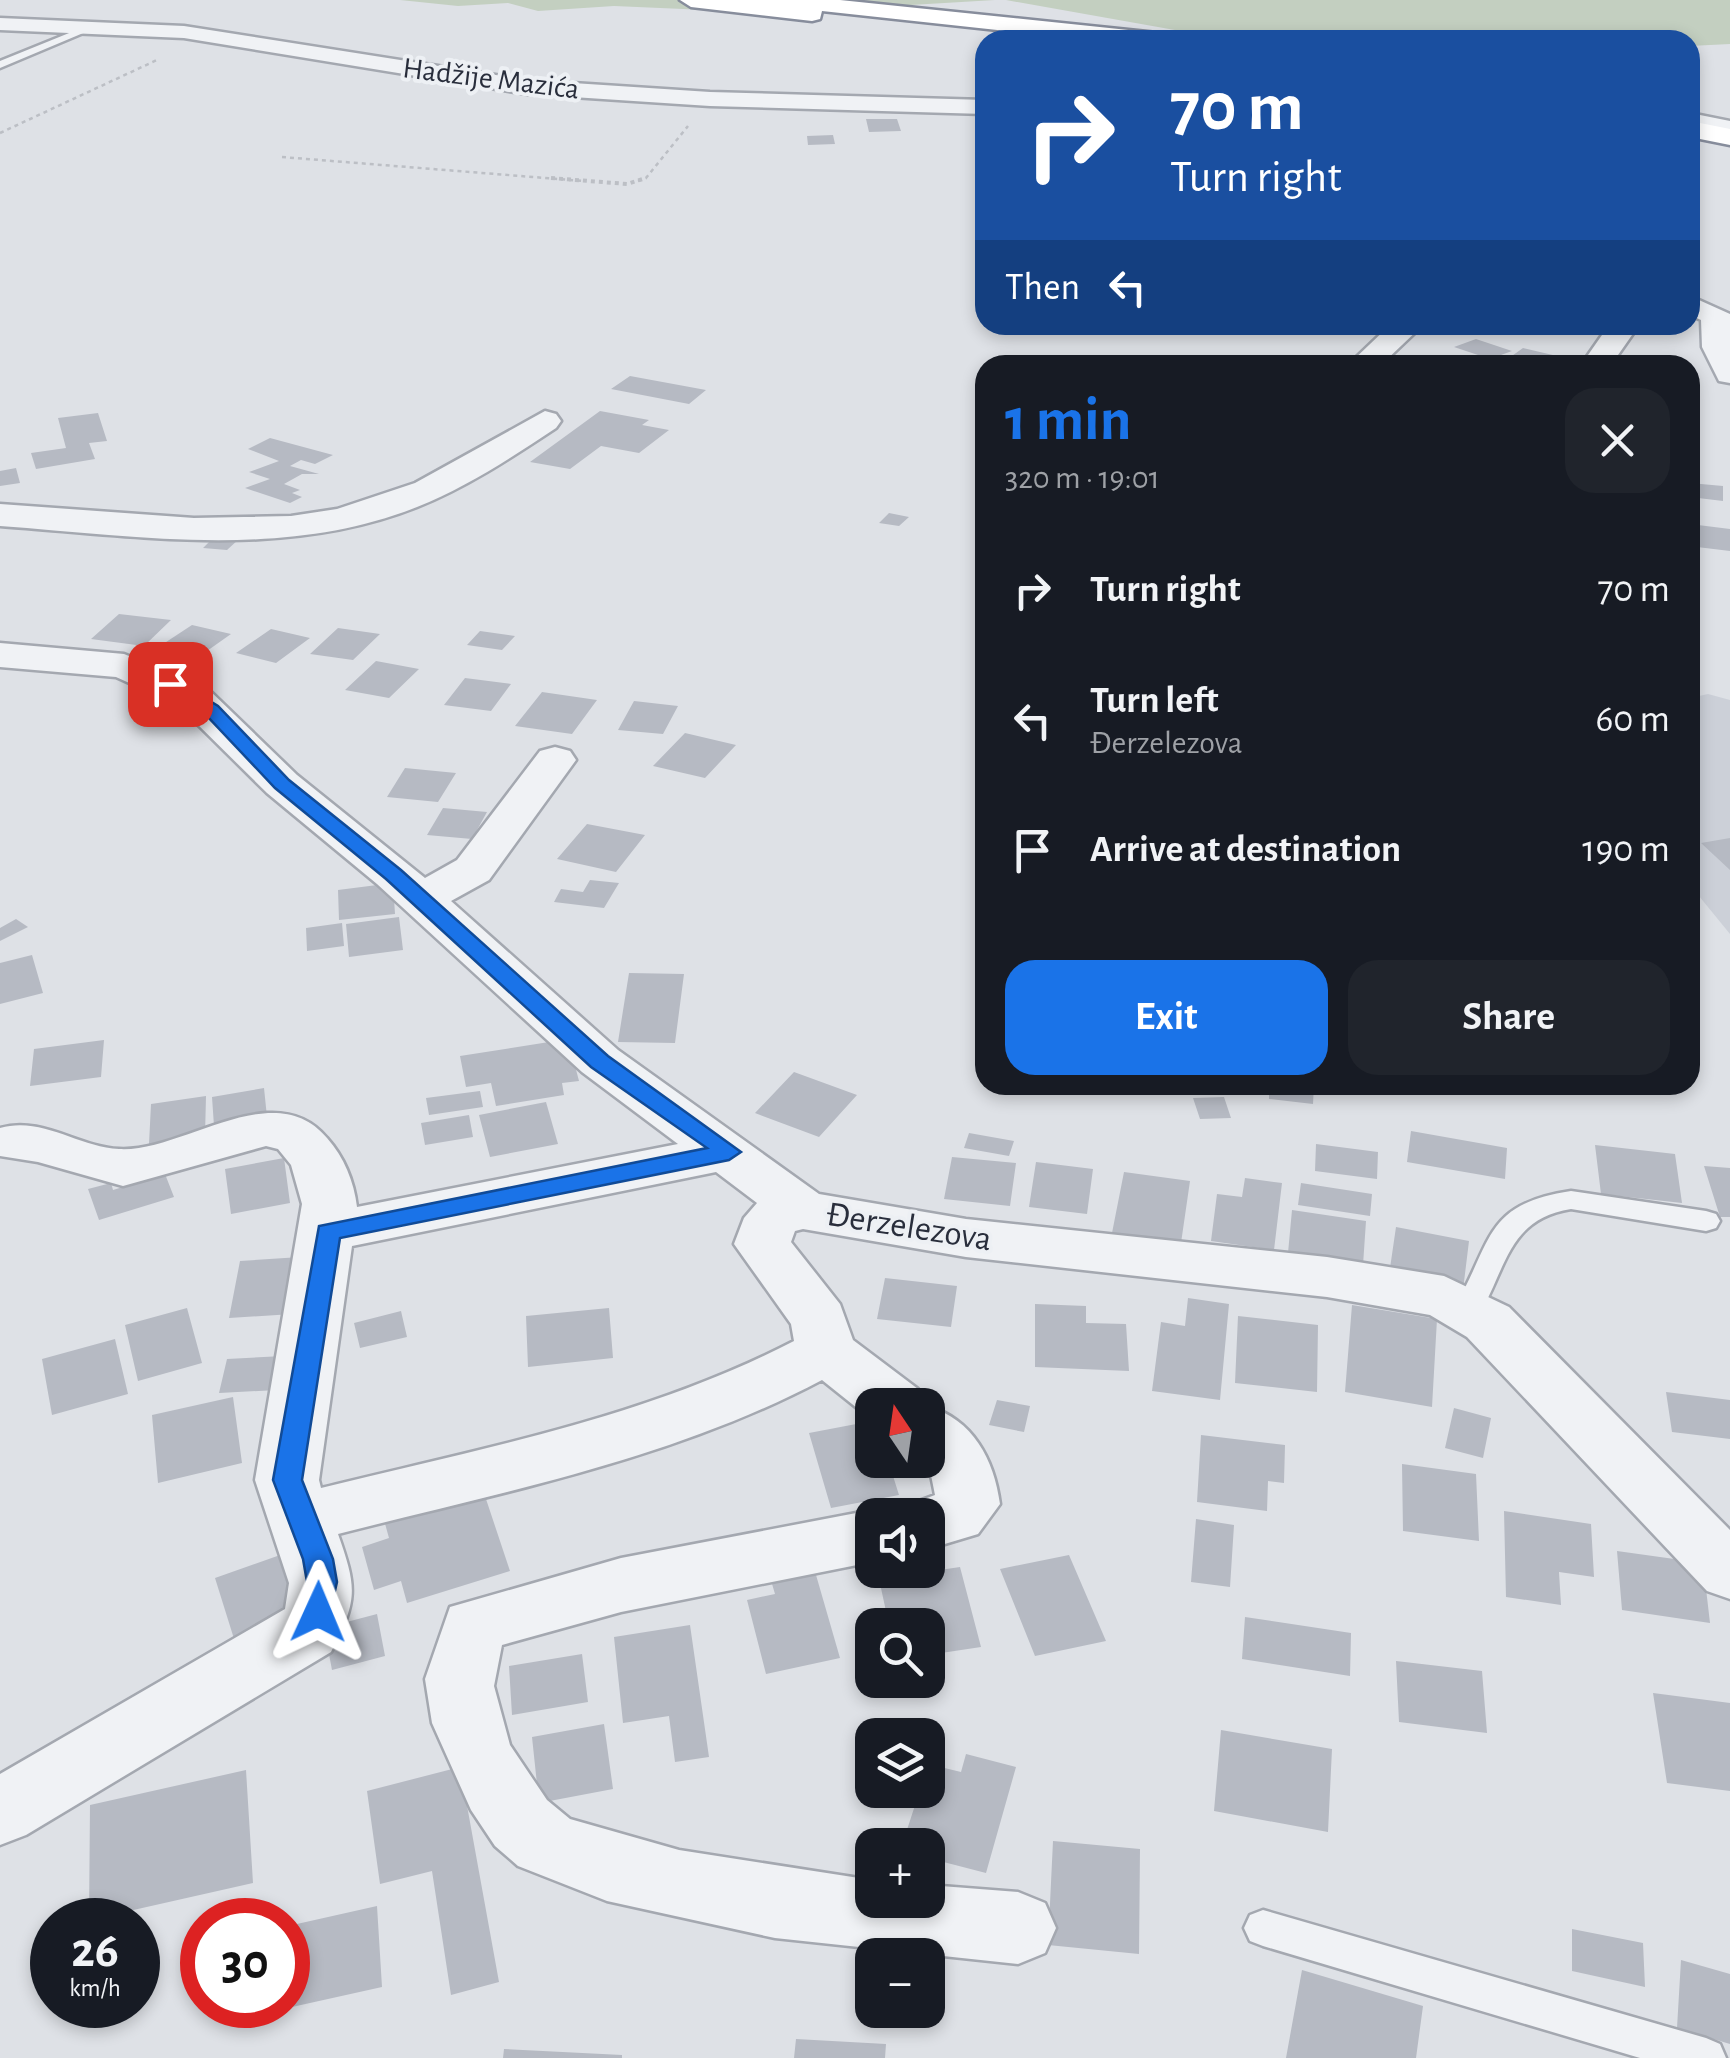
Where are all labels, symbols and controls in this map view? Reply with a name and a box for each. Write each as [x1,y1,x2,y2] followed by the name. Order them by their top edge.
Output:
[401,53,581,105] street label: Hadžije Mazića
[1005,70,1135,200] icon: right
[1170,73,1304,143] text: 70 m
[1170,155,1342,200] text: Turn right
[1100,260,1155,315] icon: left
[1005,269,1080,307] text: Then
[1565,388,1670,493] button: close
[1005,391,1131,451] text: 1 min
[1005,462,1160,494] text: 320 m · 19:01
[1005,563,1060,618] icon: right
[1090,571,1240,609] text: Turn right
[1597,571,1670,609] text: 70 m
[128,642,213,727] pin
[143,657,198,712] icon: arrive
[1090,682,1218,720] text: Turn left
[1005,693,1060,748] icon: left
[1595,701,1670,739] text: 60 m
[1090,727,1242,759] text: Đerzelezova
[1005,823,1060,878] icon: arrive
[1090,831,1401,869] text: Arrive at destination
[1582,831,1670,869] text: 190 m
[1005,960,1328,1075] button: Exit
[1348,960,1670,1075] button: Share
[824,1197,994,1257] street label: Đerzelezova
[855,1388,945,1478] north arrow
[855,1388,945,2028] map controls
[855,1498,945,1588] button: sound
[266,1560,370,1664] position arrow
[855,1608,945,1698] button: search
[855,1718,945,1808] button: layers
[855,1828,945,1918] button: +
[180,1898,310,2028] speed limit sign: 30
[71,1926,119,1976] text: 26
[855,1938,945,2028] button: −
[69,1976,121,2001] text: km/h

